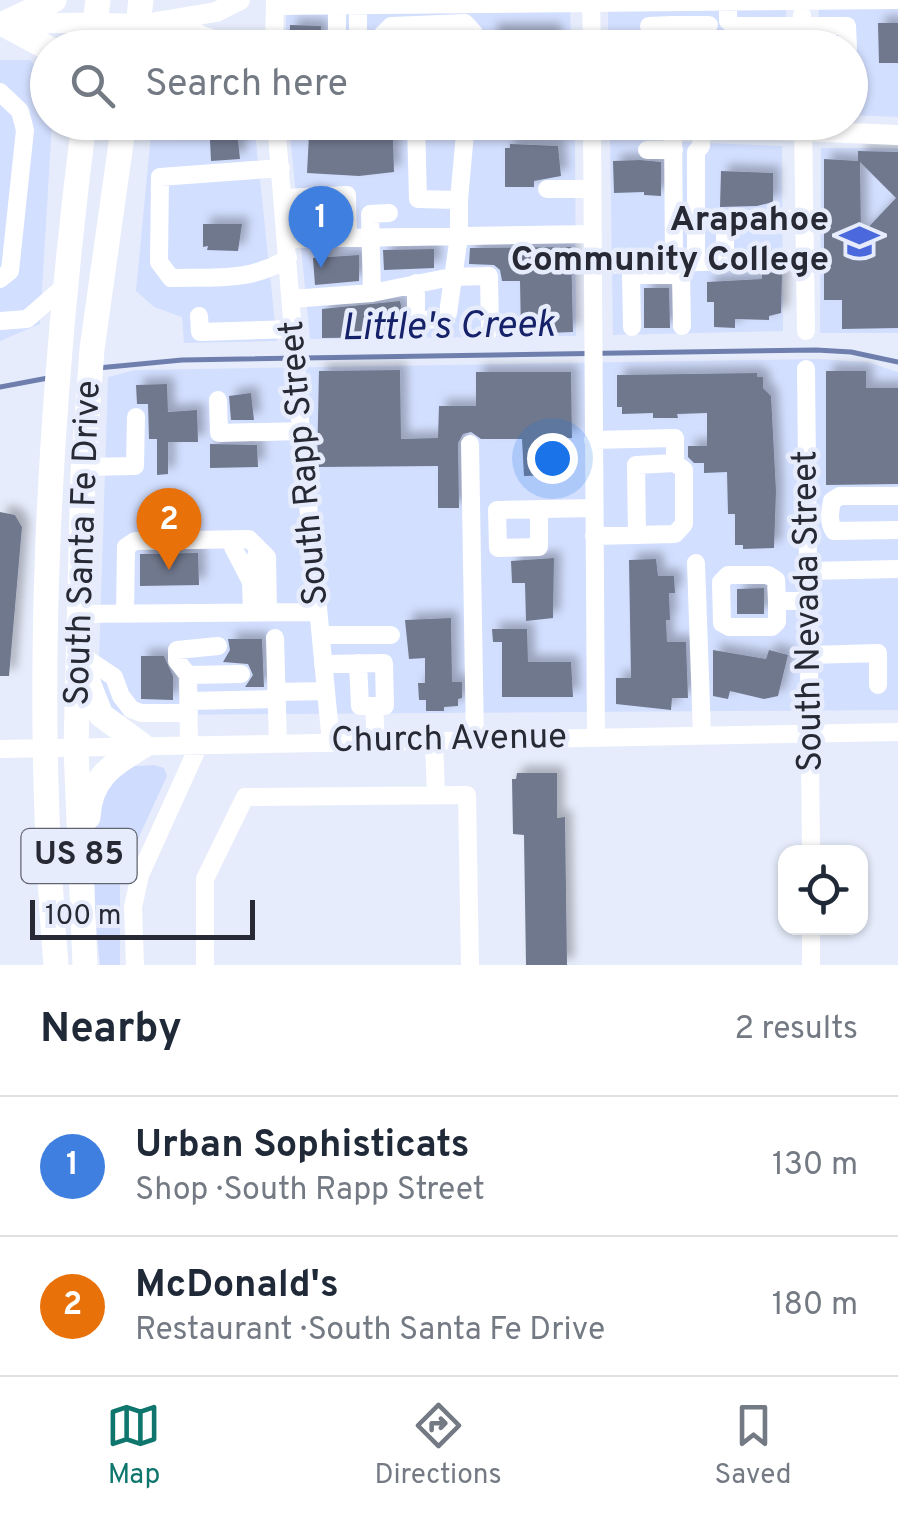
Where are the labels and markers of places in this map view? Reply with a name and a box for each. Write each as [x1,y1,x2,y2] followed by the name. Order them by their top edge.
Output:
[288,186,354,268] pin: 1
[511,199,829,283] place label: Arapahoe Community College
[838,220,880,262] school or university icon: Arapahoe Community College
[136,488,202,570] pin: 2

